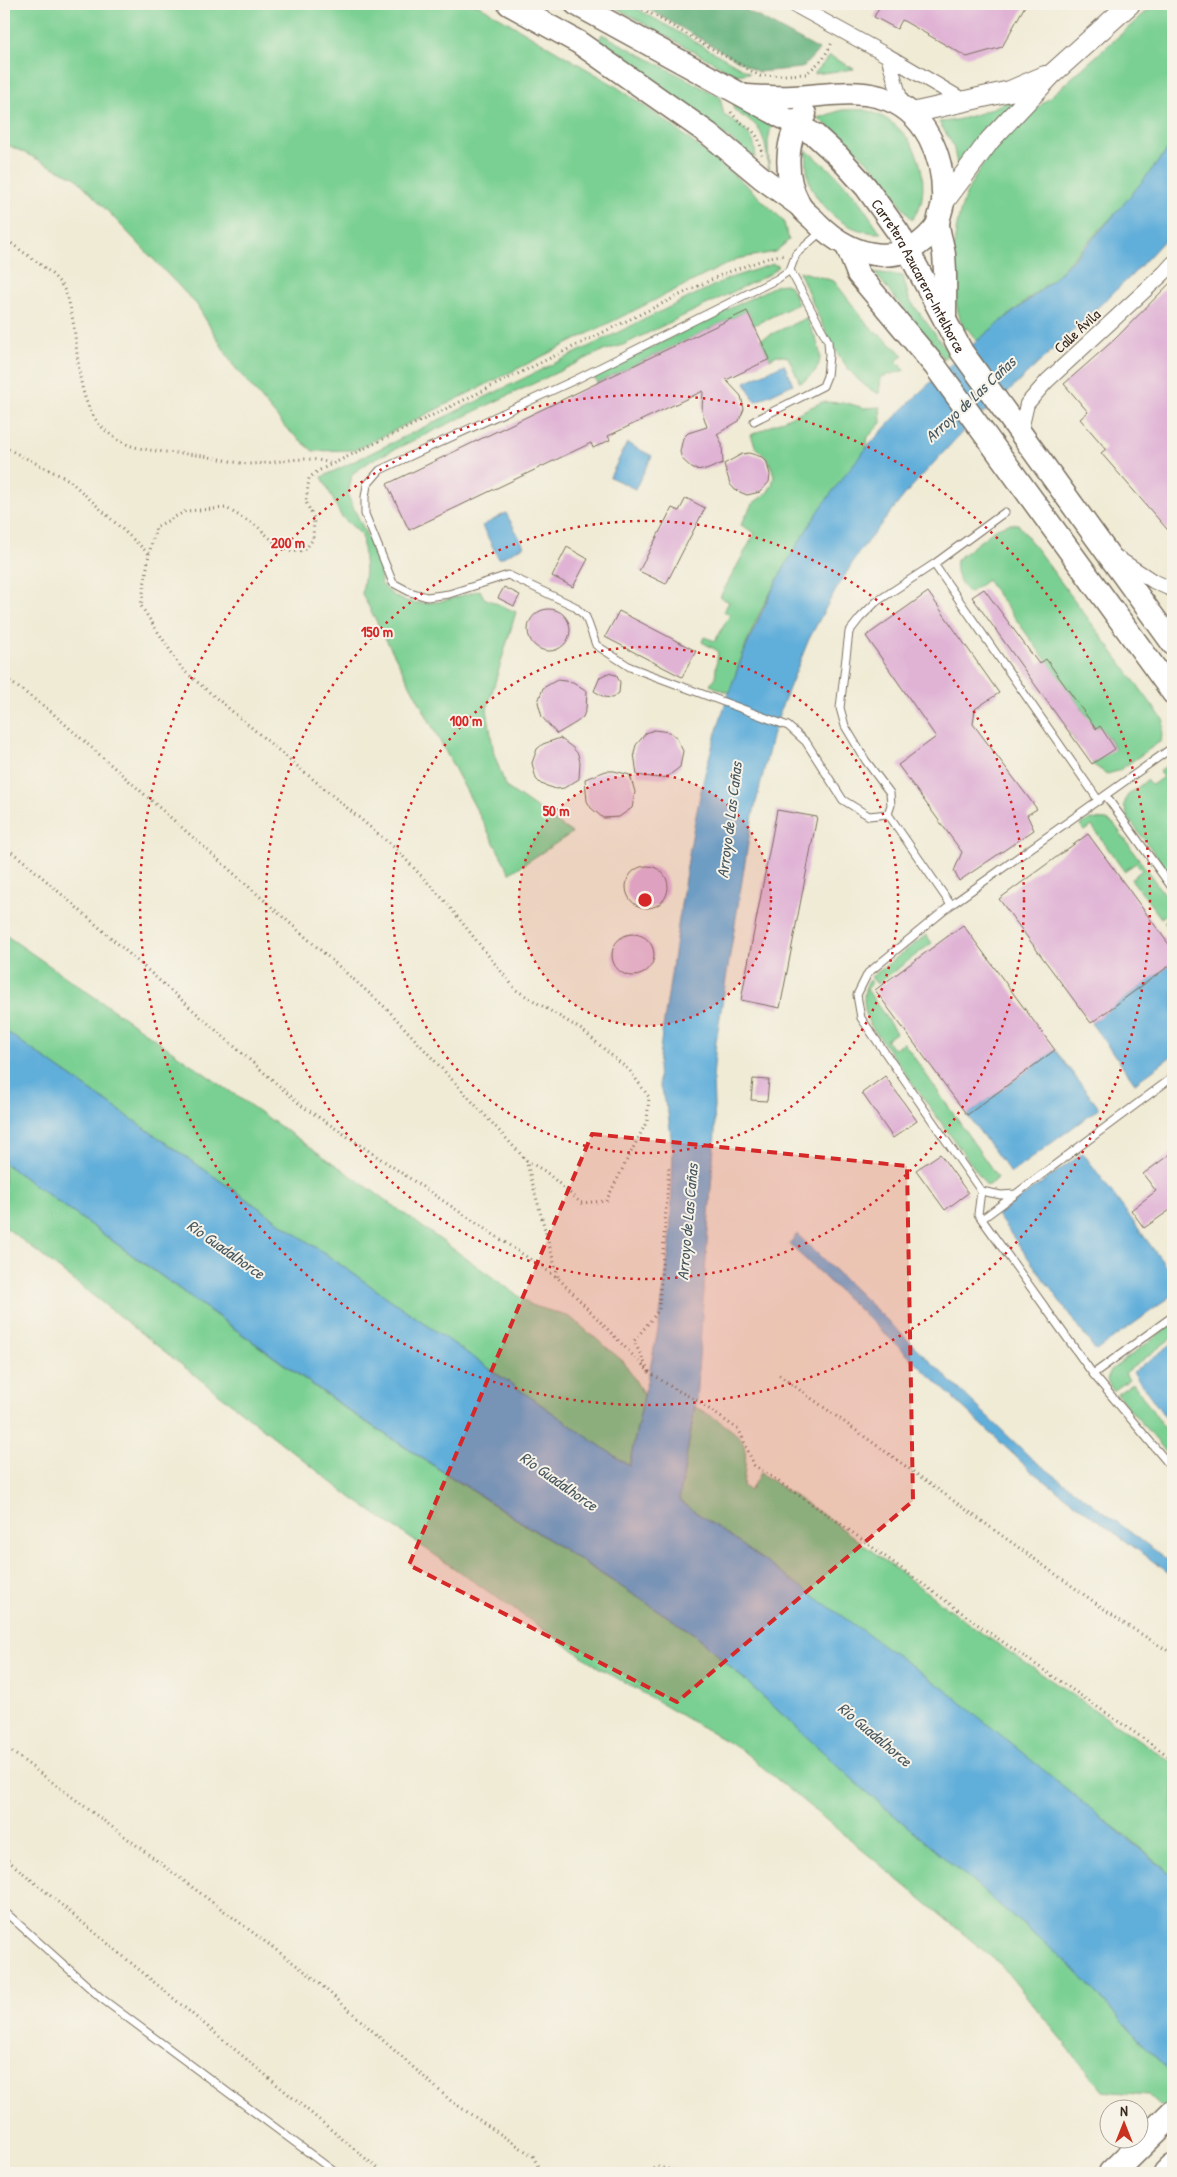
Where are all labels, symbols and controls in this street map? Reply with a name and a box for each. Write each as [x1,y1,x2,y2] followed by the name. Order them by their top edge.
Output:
[867,194,971,357] street label: Carretera Azucarera-Intelhorce
[1049,304,1105,358] street label: Calle Ávila
[920,350,1021,447] water label: Arroyo de Las Cañas
[271,532,305,553] text: 200 m
[361,621,393,642] text: 150 m
[450,710,482,731] text: 100 m
[711,759,747,879] water label: Arroyo de Las Cañas
[543,800,569,821] text: 50 m
[636,891,654,909] centre of rings
[671,1161,703,1281] water label: Arroyo de Las Cañas
[183,1214,270,1284] water label: Río Guadalhorce
[516,1446,603,1516] water label: Río Guadalhorce
[833,1697,917,1772] water label: Río Guadalhorce
[1100,2100,1150,2150] north arrow
[1120,2101,1128,2120] text: N

